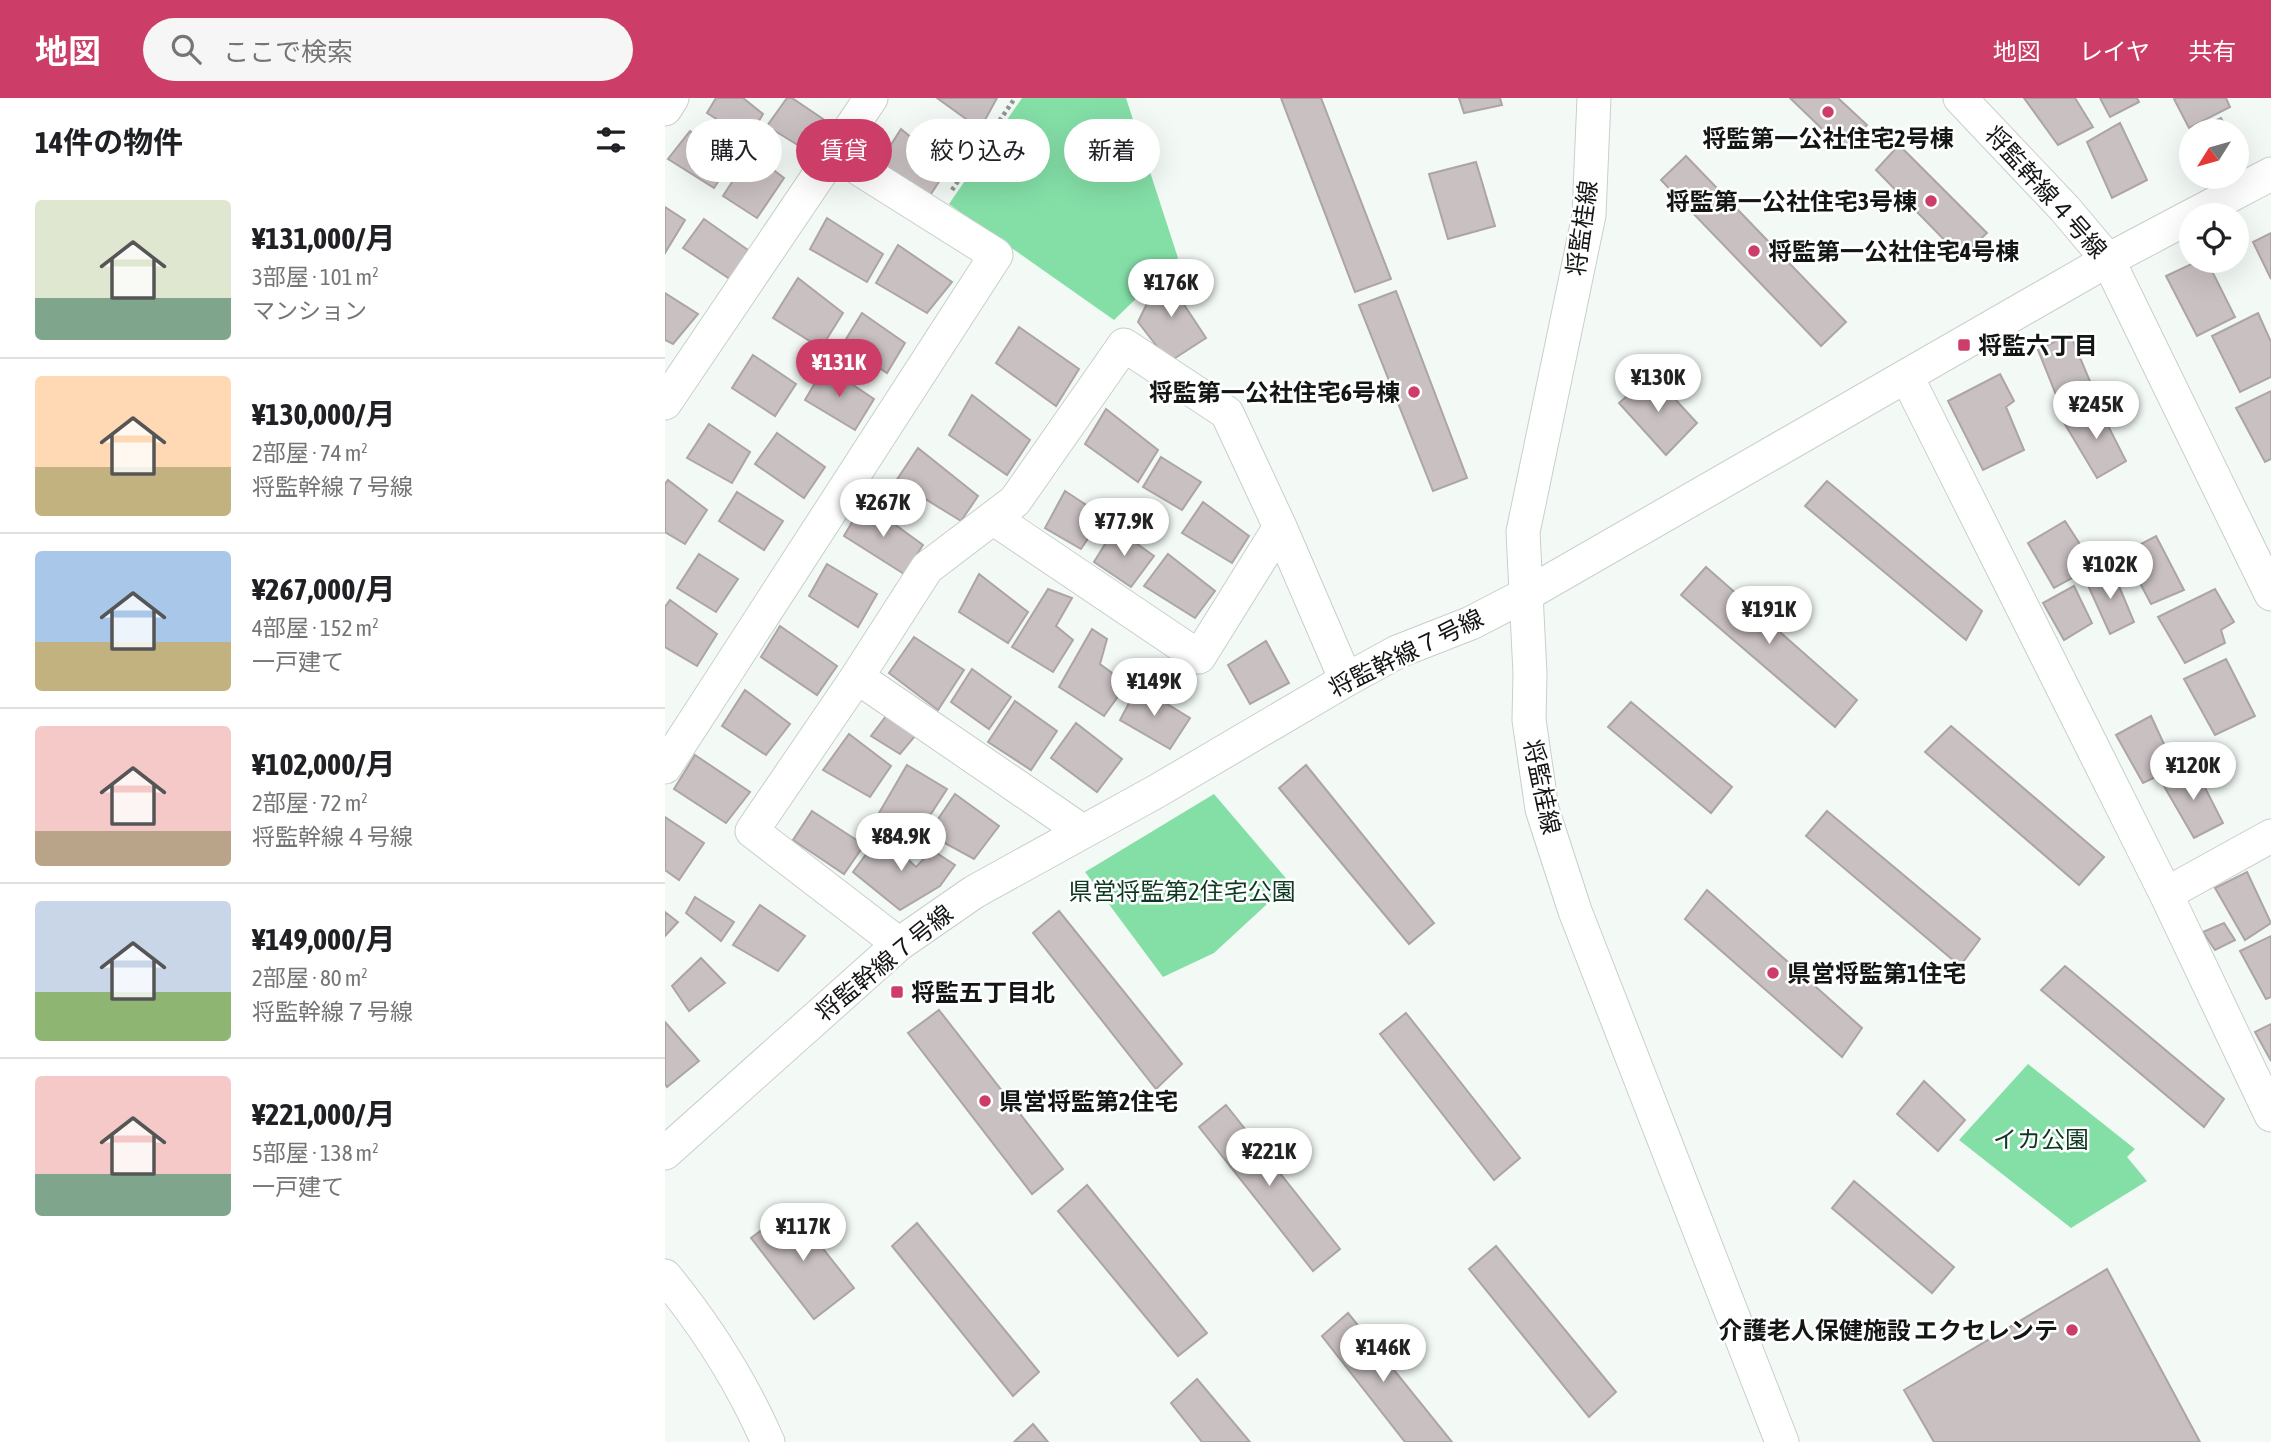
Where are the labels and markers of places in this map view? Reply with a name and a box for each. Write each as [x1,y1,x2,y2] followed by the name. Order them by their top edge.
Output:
[1820,104,1836,120] marker: 将監第一公社住宅2号棟
[1702,125,1954,152] place label: 将監第一公社住宅2号棟
[1666,188,1917,215] place label: 将監第一公社住宅3号棟
[1923,193,1939,209] marker: 将監第一公社住宅3号棟
[1768,238,2019,265] place label: 将監第一公社住宅4号棟
[1746,243,1762,259] marker: 将監第一公社住宅4号棟
[1122,260,1220,319] pin: ¥176K
[1978,332,2098,359] place label: 将監六丁目
[1956,337,1972,353] marker: 将監六丁目
[790,340,888,399] pin: ¥131K
[1609,354,1707,414] pin: ¥130K
[1149,379,1400,406] place label: 将監第一公社住宅6号棟
[2047,382,2145,441] pin: ¥245K
[1406,384,1422,400] marker: 将監第一公社住宅6号棟
[834,480,932,539] pin: ¥267K
[1067,498,1181,558] pin: ¥77.9K
[2061,542,2159,601] pin: ¥102K
[1720,587,1818,646] pin: ¥191K
[1105,658,1203,718] pin: ¥149K
[2144,742,2242,802] pin: ¥120K
[844,814,958,873] pin: ¥84.9K
[1787,960,1966,987] place label: 県営将監第1住宅
[1765,965,1781,981] marker: 県営将監第1住宅
[911,979,1055,1006] place label: 将監五丁目北
[889,984,905,1000] marker: 将監五丁目北
[999,1088,1178,1115] place label: 県営将監第2住宅
[977,1093,993,1109] marker: 県営将監第2住宅
[1220,1128,1318,1188] pin: ¥221K
[754,1204,852,1263] pin: ¥117K
[1719,1317,2058,1344] place label: 介護老人保健施設 エクセレンテ
[2064,1322,2080,1338] marker: 介護老人保健施設 エクセレンテ
[1334,1324,1432,1384] pin: ¥146K

